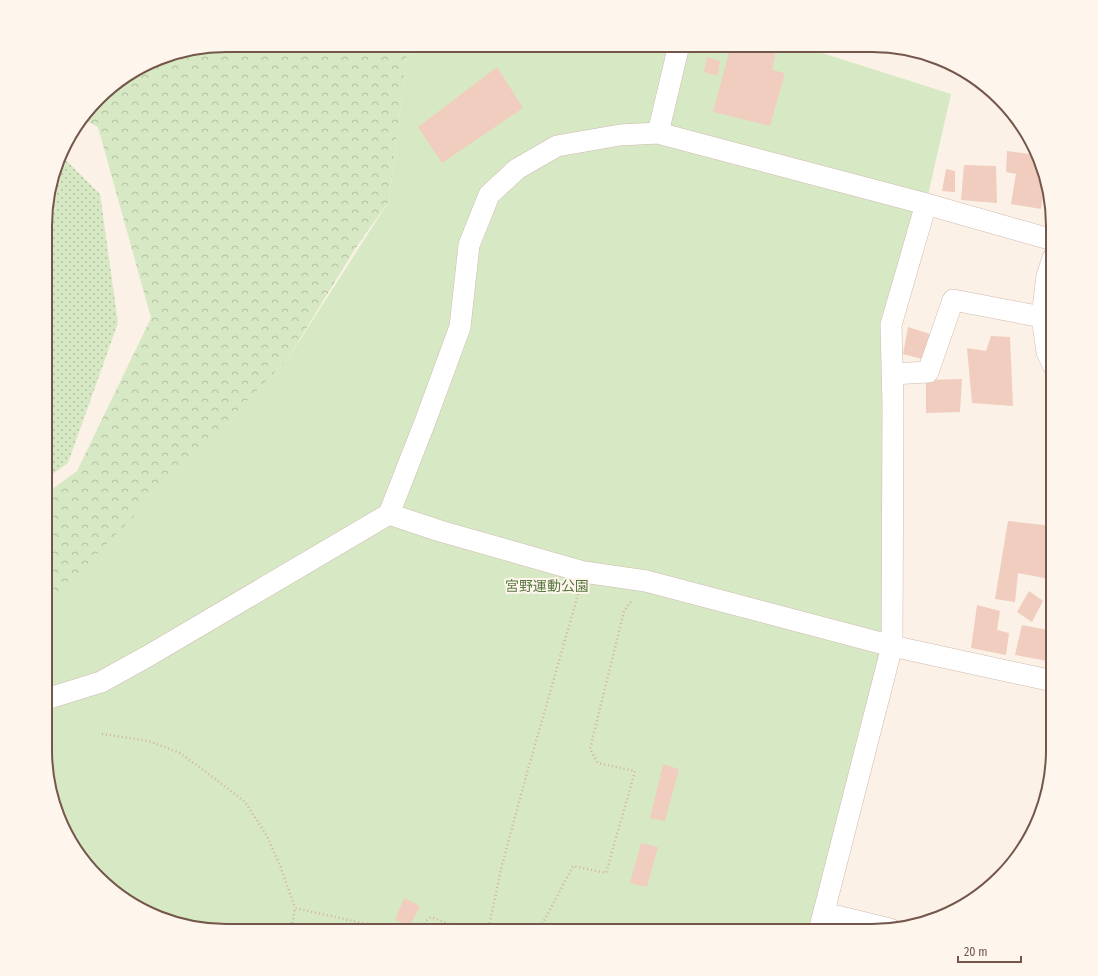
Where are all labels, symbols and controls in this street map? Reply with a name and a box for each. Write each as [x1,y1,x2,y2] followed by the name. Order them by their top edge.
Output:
[505,578,589,595] park label: 宮野運動公園
[958,938,1021,964] scale bar
[964,945,988,959] text: 20 m

